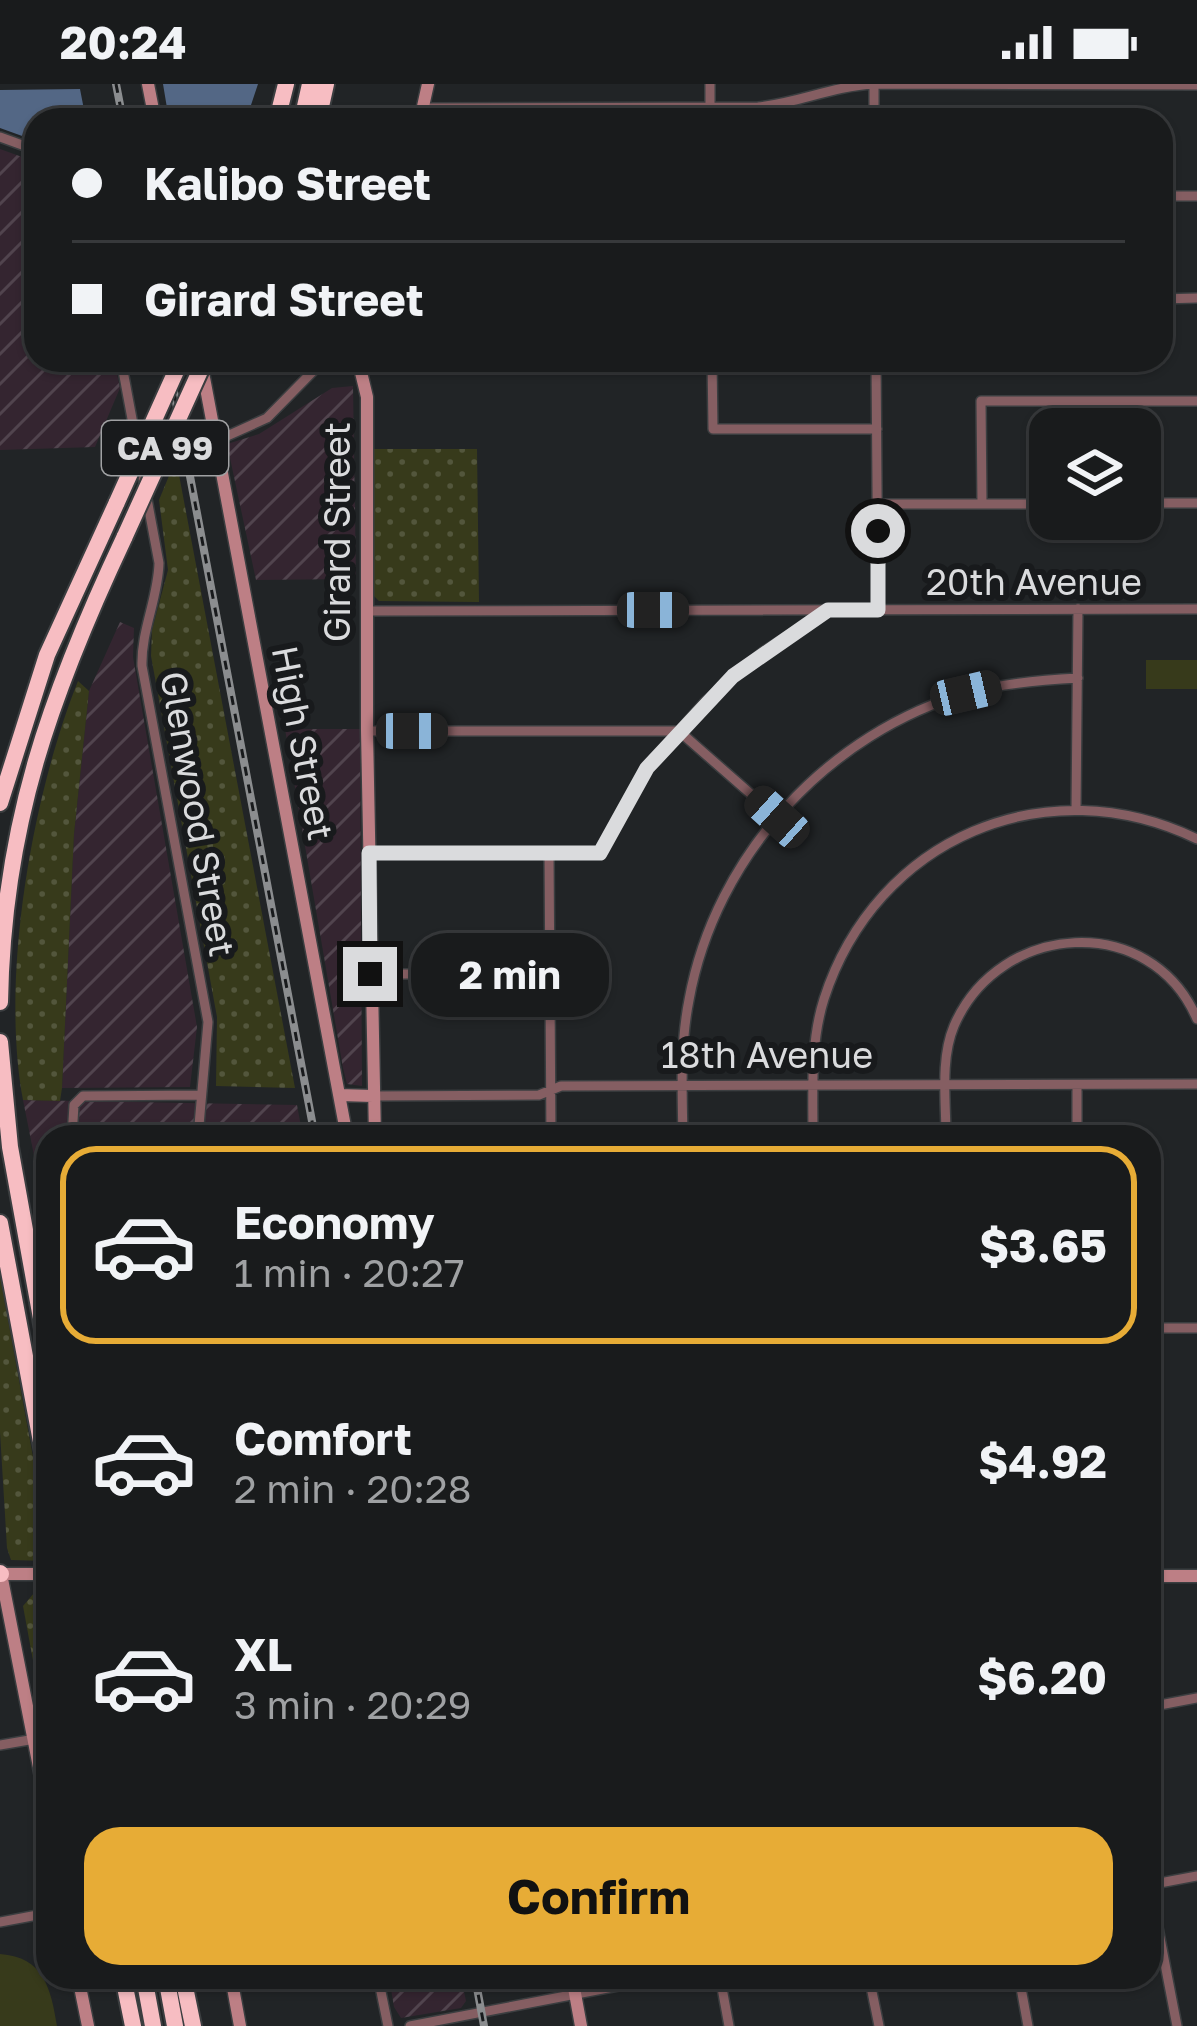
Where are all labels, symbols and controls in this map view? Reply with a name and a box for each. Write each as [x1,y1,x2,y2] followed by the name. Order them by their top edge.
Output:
[60,15,187,69] text: 20:24
[144,156,431,210] text: Kalibo Street
[144,272,424,326] text: Girard Street
[1029,408,1161,540] map controls
[1029,408,1161,540] button: layers
[102,421,228,475] road number: CA 99
[315,422,358,642] street label: Girard Street
[851,504,905,558] route start
[926,560,1142,603] street label: 20th Avenue
[617,592,689,628] car
[264,642,343,844] street label: High Street
[927,667,1005,719] car
[152,668,245,960] street label: Glenwood Street
[376,713,448,749] car
[738,780,816,854] car
[412,932,610,1016] callout: 2 min
[343,947,397,1001] route end
[459,951,561,998] text: 2 min
[661,1033,873,1076] street label: 18th Avenue
[90,1191,198,1299] icon: car
[234,1195,435,1249] text: Economy
[979,1218,1107,1272] text: $3.65
[234,1249,465,1296] text: 1 min · 20:27
[90,1407,198,1515] icon: car
[234,1411,412,1465] text: Comfort
[978,1434,1107,1488] text: $4.92
[234,1465,471,1512] text: 2 min · 20:28
[90,1623,198,1731] icon: car
[234,1627,292,1681] text: XL
[977,1650,1107,1704] text: $6.20
[234,1681,471,1728] text: 3 min · 20:29
[84,1827,1113,1965] button: Confirm

